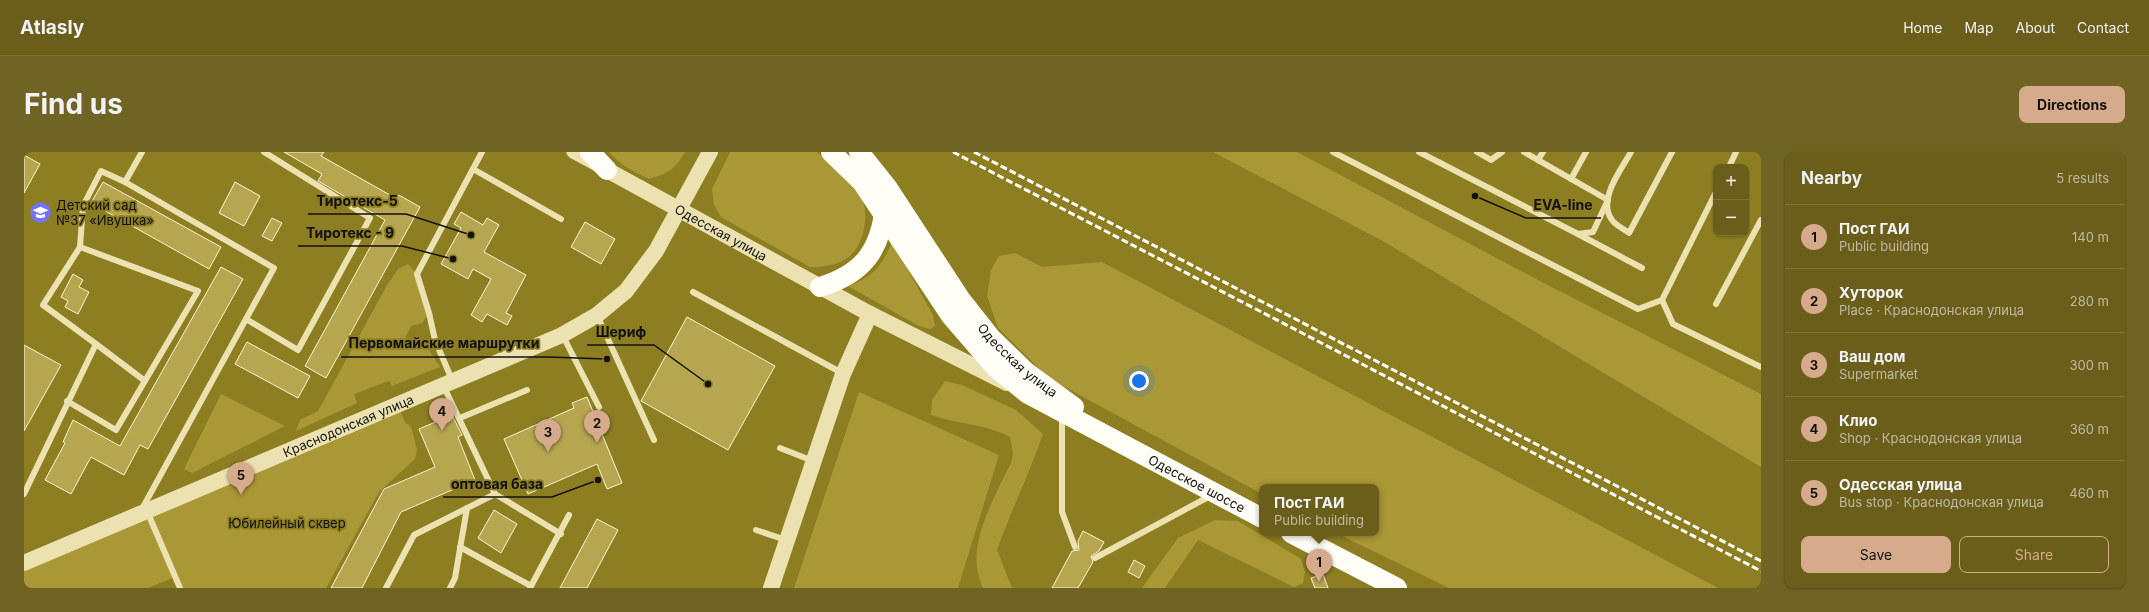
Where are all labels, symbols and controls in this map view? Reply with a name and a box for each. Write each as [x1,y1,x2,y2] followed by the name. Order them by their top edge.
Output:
[20,16,84,39] text: Atlasly
[1903,19,1942,36] text: Home
[1964,19,1994,36] text: Map
[2016,19,2055,36] text: About
[2077,19,2129,36] text: Contact
[2019,86,2125,123] button: Directions
[24,87,123,121] text: Find us
[1713,164,1749,236] map controls
[1713,164,1749,200] button: +
[1801,168,1862,188] text: Nearby
[2056,170,2109,186] text: 5 results
[308,188,406,214] callout: Тиротекс-5
[316,192,398,209] text: Тиротекс-5
[1526,192,1601,218] callout: EVA-line
[1533,196,1593,213] text: EVA-line
[56,197,154,228] place label: Детский сад №37 «Ивушка»
[27,199,53,225] school or university icon: Детский сад №37 «Ивушка»
[1713,200,1749,236] button: −
[672,201,770,264] street label: Одесская улица
[1839,219,1909,238] text: Пост ГАИ
[298,220,402,246] callout: Тиротекс - 9
[306,224,394,241] text: Тиротекс - 9
[1811,229,1817,245] text: 1
[2072,229,2109,245] text: 140 m
[1839,238,1929,254] text: Public building
[1839,283,1903,302] text: Хуторок
[1810,293,1818,309] text: 2
[2070,293,2109,309] text: 280 m
[1839,302,2024,318] text: Place · Краснодонская улица
[587,319,654,345] callout: Шериф
[974,320,1061,400] street label: Одесская улица
[596,323,646,340] text: Шериф
[341,331,548,357] callout: Первомайские маршрутки
[349,334,540,351] text: Первомайские маршрутки
[1839,347,1905,366] text: Ваш дом
[1810,357,1818,373] text: 3
[2070,357,2109,373] text: 300 m
[1839,366,1918,382] text: Supermarket
[1129,371,1149,391] your location
[280,391,416,460] street label: Краснодонская улица
[429,398,455,431] pin: 4
[584,410,610,443] pin: 2
[1839,411,1877,430] text: Клио
[535,419,561,452] pin: 3
[1810,421,1818,437] text: 4
[2070,421,2109,437] text: 360 m
[1839,430,2022,446] text: Shop · Краснодонская улица
[1146,451,1248,516] street label: Одесское шоссе
[228,462,254,495] pin: 5
[443,471,552,497] callout: оптовая база
[451,475,543,492] text: оптовая база
[1839,475,1962,494] text: Одесская улица
[1259,484,1379,536] popup
[1810,485,1818,501] text: 5
[2069,485,2109,501] text: 460 m
[1274,493,1344,512] text: Пост ГАИ
[1839,494,2044,510] text: Bus stop · Краснодонская улица
[1274,512,1364,528] text: Public building
[228,515,346,531] park label: Юбилейный сквер
[1801,536,1951,573] button: Save
[1959,536,2109,573] button: Share
[1306,549,1332,582] pin: 1

